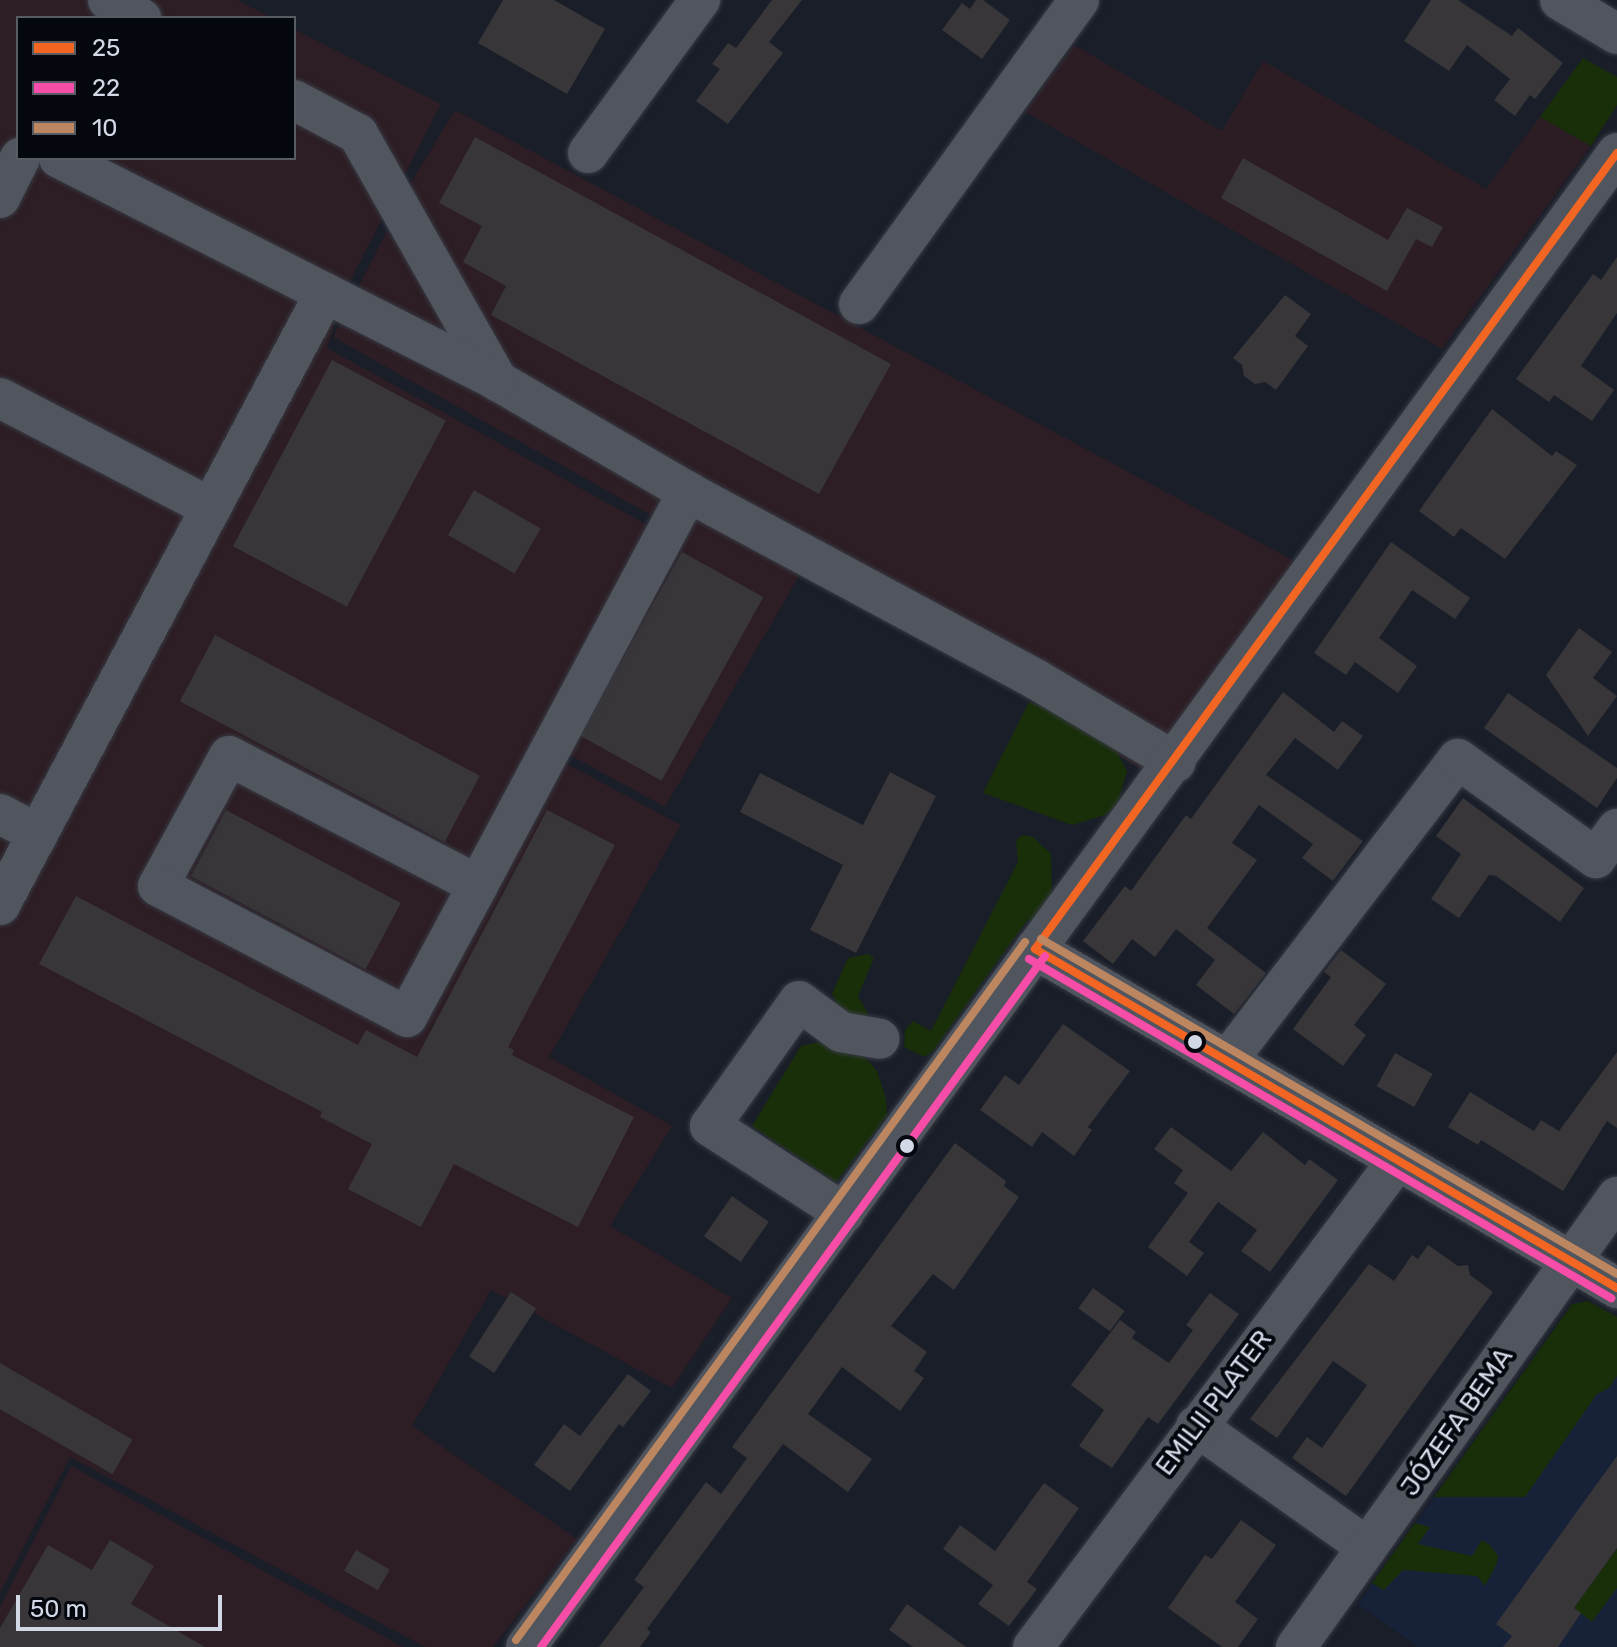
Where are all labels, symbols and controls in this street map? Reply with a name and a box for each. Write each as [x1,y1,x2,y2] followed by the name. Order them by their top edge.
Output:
[16,16,296,160] legend
[92,34,120,62] text: 25
[92,74,120,102] text: 22
[92,114,118,142] text: 10
[1187,1034,1203,1050] unlabelled marker
[899,1138,915,1154] unlabelled marker
[1149,1324,1279,1482] street label: EMILII PLATER
[1394,1342,1520,1502] street label: JÓZEFA BEMA
[20,1579,226,1629] scale bar
[30,1595,87,1623] text: 50 m

